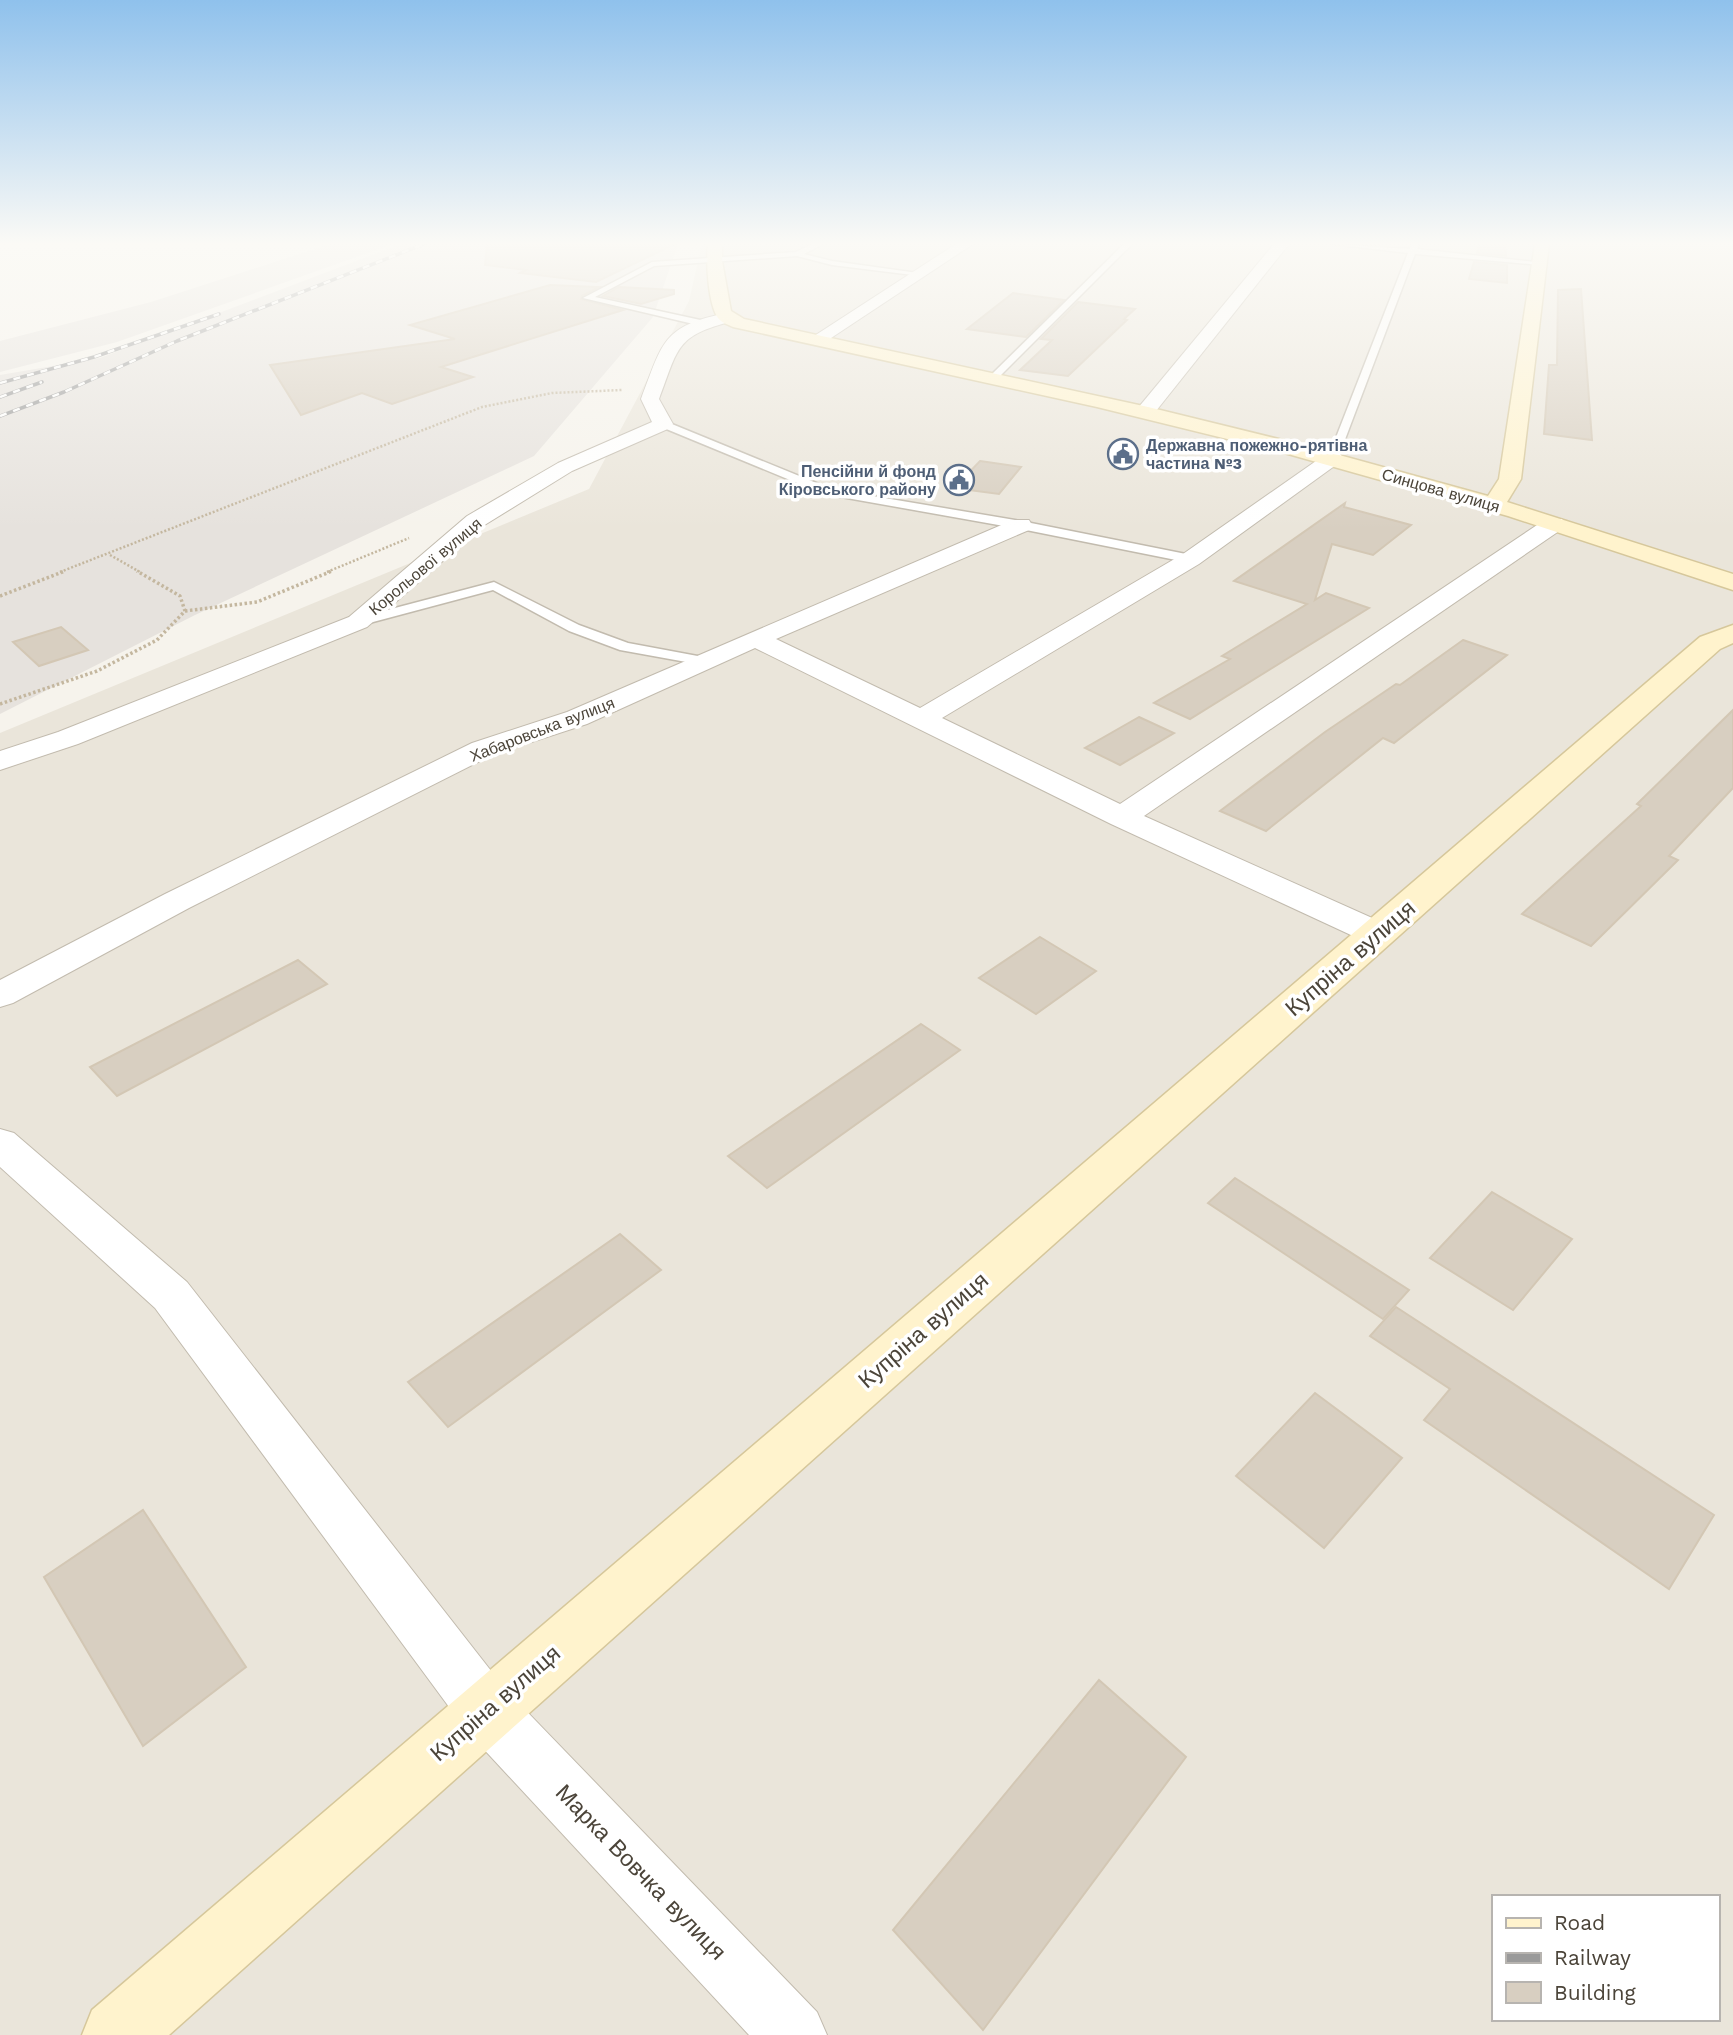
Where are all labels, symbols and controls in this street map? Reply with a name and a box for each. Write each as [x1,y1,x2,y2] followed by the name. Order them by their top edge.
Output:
[1146,436,1367,473] place label: Державна пожежно-рятівна частина №3
[1106,437,1140,471] public building icon: Державна пожежно-рятівна частина №3
[779,462,936,499] place label: Пенсійни й фонд Кіровського району
[942,463,976,497] public building icon: Пенсійни й фонд Кіровського району
[1380,465,1502,516] street label: Синцова вулиця
[365,514,486,619] street label: Корольової вулиця
[467,693,617,766] street label: Хабаровська вулиця
[1280,895,1421,1022] street label: Купріна вулиця
[853,1267,994,1394] street label: Купріна вулиця
[425,1640,566,1767] street label: Купріна вулиця
[550,1779,731,1966] street label: Марка Вовчка вулиця
[1492,1895,1719,2021] legend
[1554,1910,1605,1935] text: Road
[1554,1945,1631,1970] text: Railway
[1554,1980,1636,2005] text: Building

